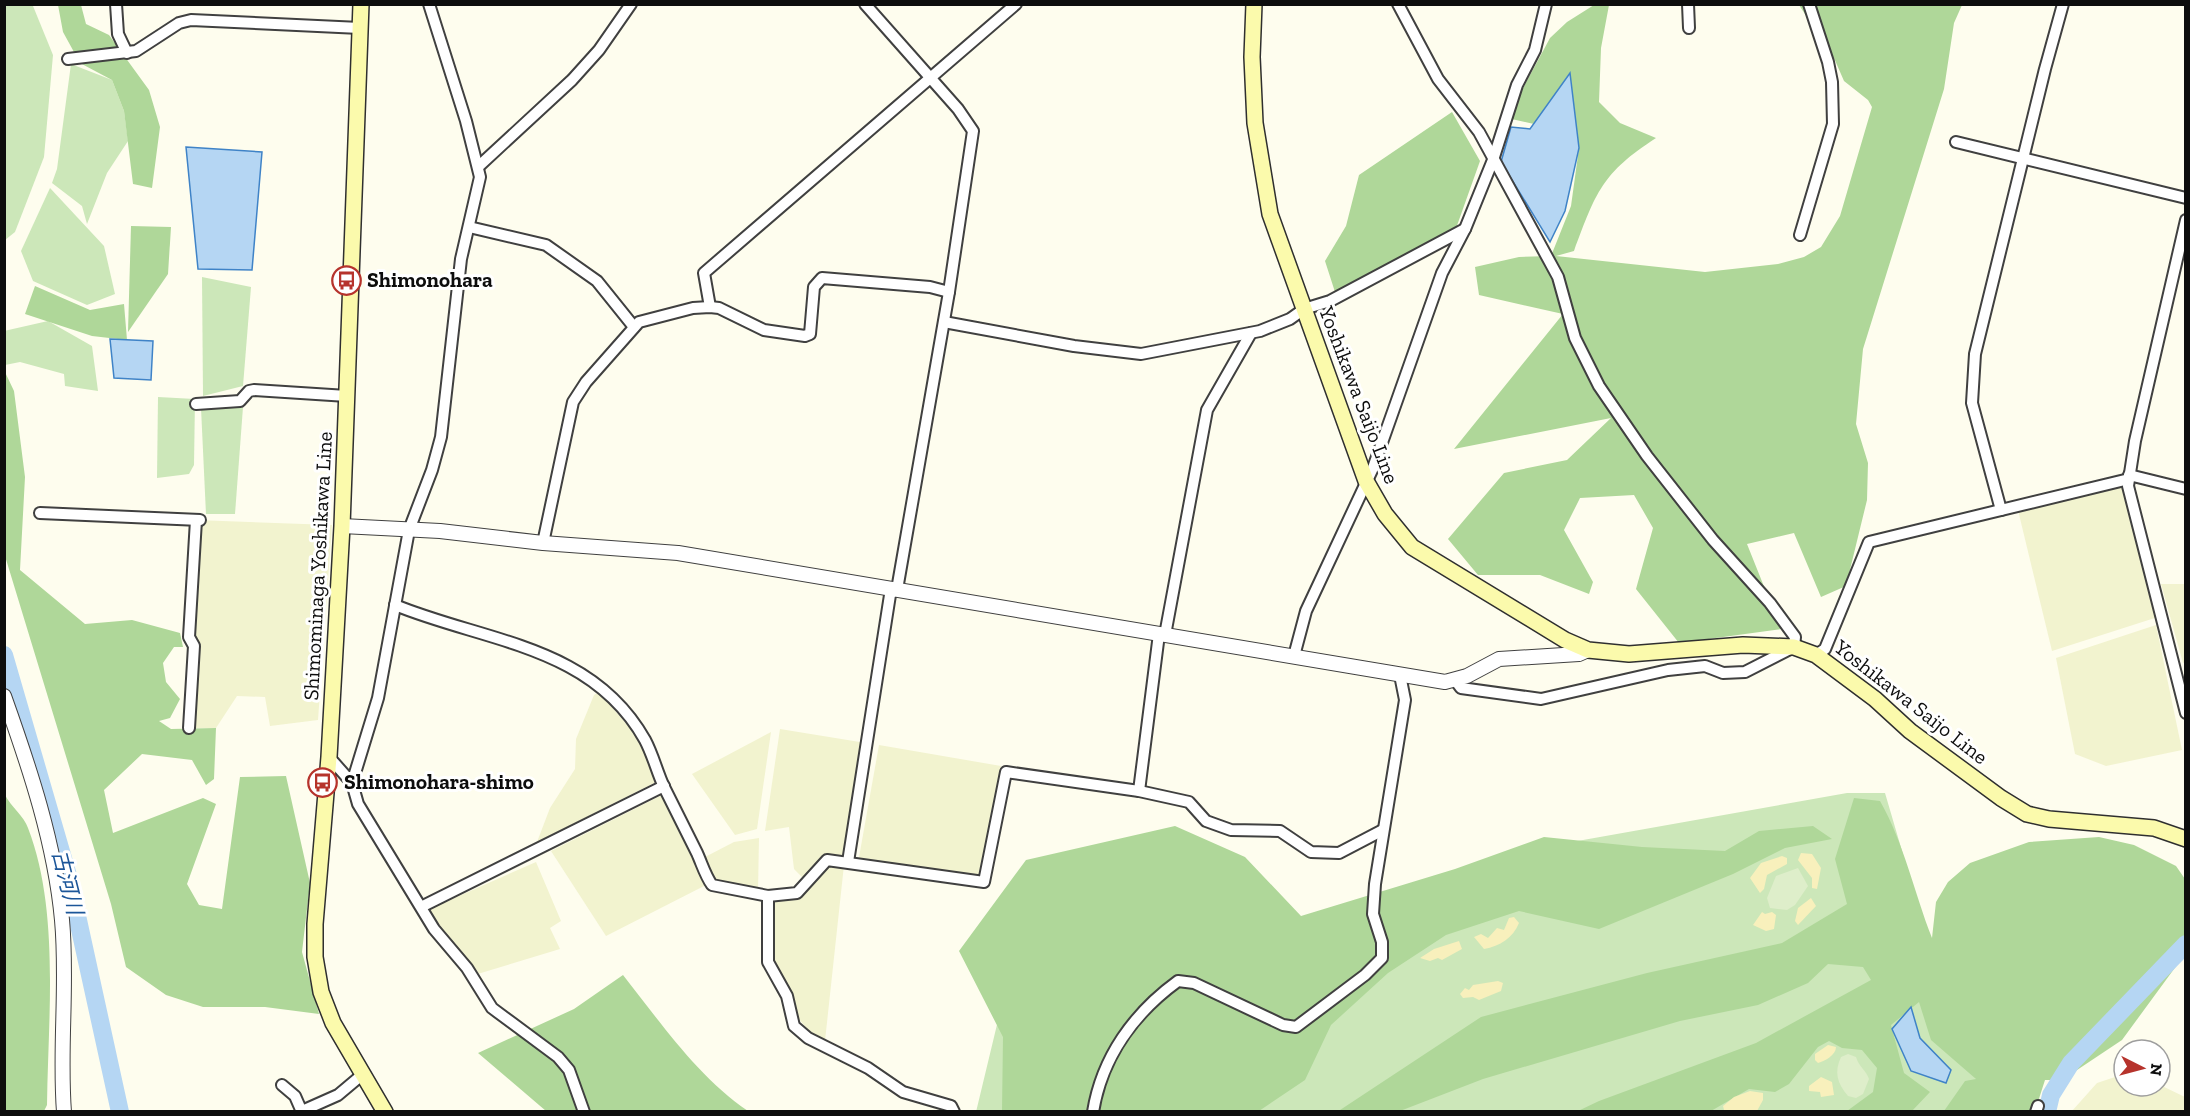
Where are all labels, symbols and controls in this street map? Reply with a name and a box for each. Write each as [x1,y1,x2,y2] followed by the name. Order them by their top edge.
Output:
[330,264,362,296] bus stop icon: Shimonohara
[367,267,493,292] place label: Shimonohara
[1313,302,1405,487] street label: Yoshikawa Saijo Line
[298,431,337,701] street label: Shimominaga Yoshikawa Line
[1828,633,1993,770] street label: Yoshikawa Saijo Line
[307,766,339,798] bus stop icon: Shimonohara-shimo
[344,769,534,794] place label: Shimonohara-shimo
[46,847,89,919] water label: 古河川
[2112,1038,2172,1098] north arrow
[2146,1062,2167,1077] text: N

